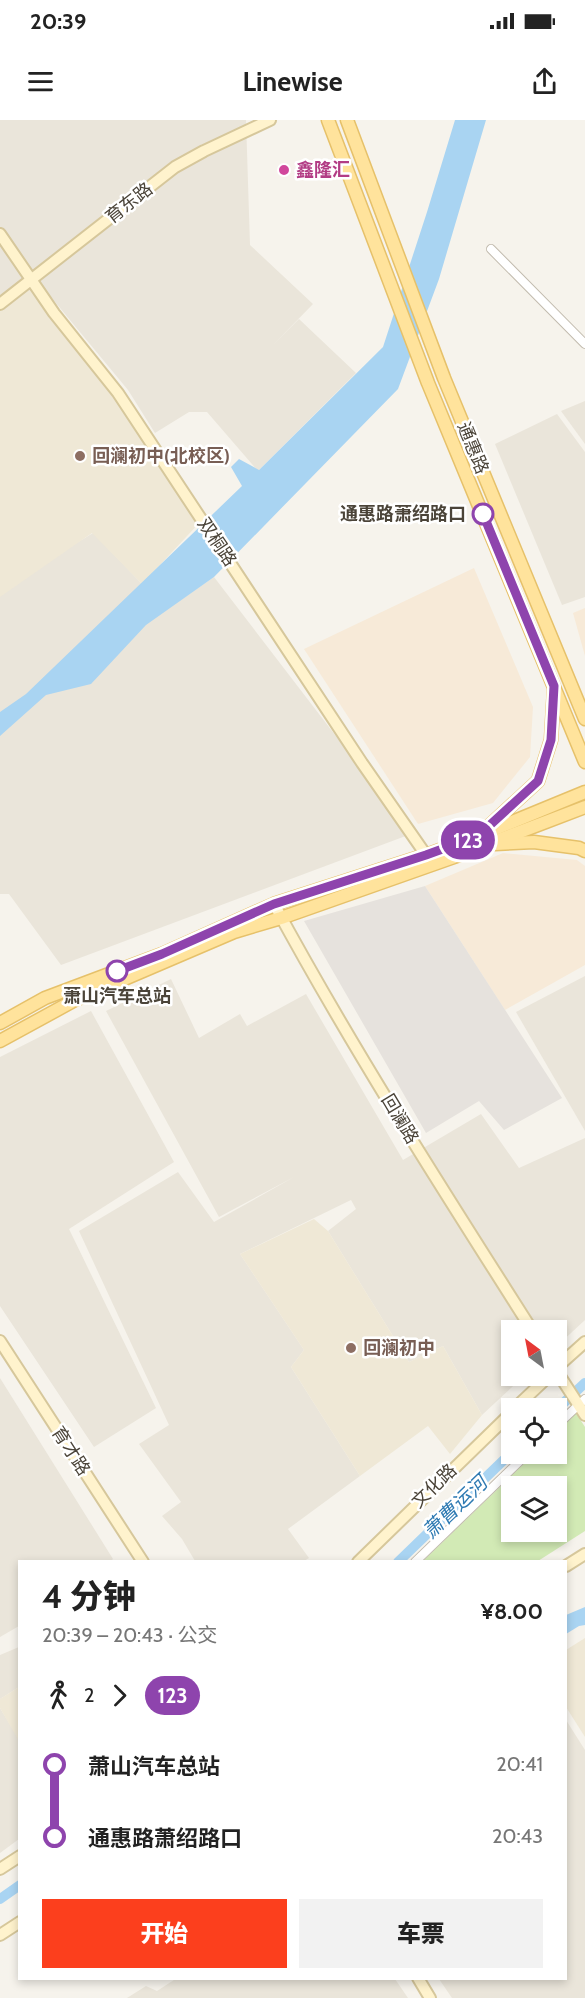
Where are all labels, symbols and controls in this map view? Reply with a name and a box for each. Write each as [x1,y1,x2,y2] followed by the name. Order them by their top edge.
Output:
[30,8,86,35] text: 20:39
[24,65,57,98] icon: menu
[242,65,343,98] text: Linewise
[528,65,561,98] icon: share
[296,159,350,181] place label: 鑫隆汇
[277,163,291,177] marker: 鑫隆汇
[101,178,157,228] street label: 育东路
[453,419,493,477] street label: 通惠路
[92,445,230,467] place label: 回澜初中(北校区)
[73,449,87,463] marker: 回澜初中(北校区)
[340,503,466,525] place label: 通惠路萧绍路口
[472,503,494,525] marker: 通惠路萧绍路口
[193,513,241,571] street label: 双桐路
[434,820,502,860] line badge: 123
[453,828,483,853] text: 123
[106,960,128,982] marker: 萧山汽车总站
[63,985,171,1007] place label: 萧山汽车总站
[377,1090,423,1148] street label: 回澜路
[501,1320,567,1386] north arrow
[501,1320,567,1542] map controls
[363,1337,435,1359] place label: 回澜初中
[344,1341,358,1355] marker: 回澜初中
[501,1398,567,1464] button: locate
[47,1422,95,1480] street label: 育才路
[407,1459,461,1513] street label: 文化路
[418,1468,495,1543] water label: 萧曹运河
[501,1476,567,1542] button: layers
[42,1576,136,1616] text: 4 分钟
[481,1598,543,1625] text: ¥8.00
[42,1623,217,1647] text: 20:39 – 20:43 · 公交
[42,1679,75,1712] icon: walk
[103,1679,136,1712] icon: forward
[84,1683,94,1707] text: 2
[157,1683,188,1708] text: 123
[496,1752,543,1776] text: 20:41
[88,1753,220,1780] text: 萧山汽车总站
[492,1824,543,1848] text: 20:43
[88,1825,242,1852] text: 通惠路萧绍路口
[42,1899,287,1968] button: 开始
[299,1899,543,1968] button: 车票

